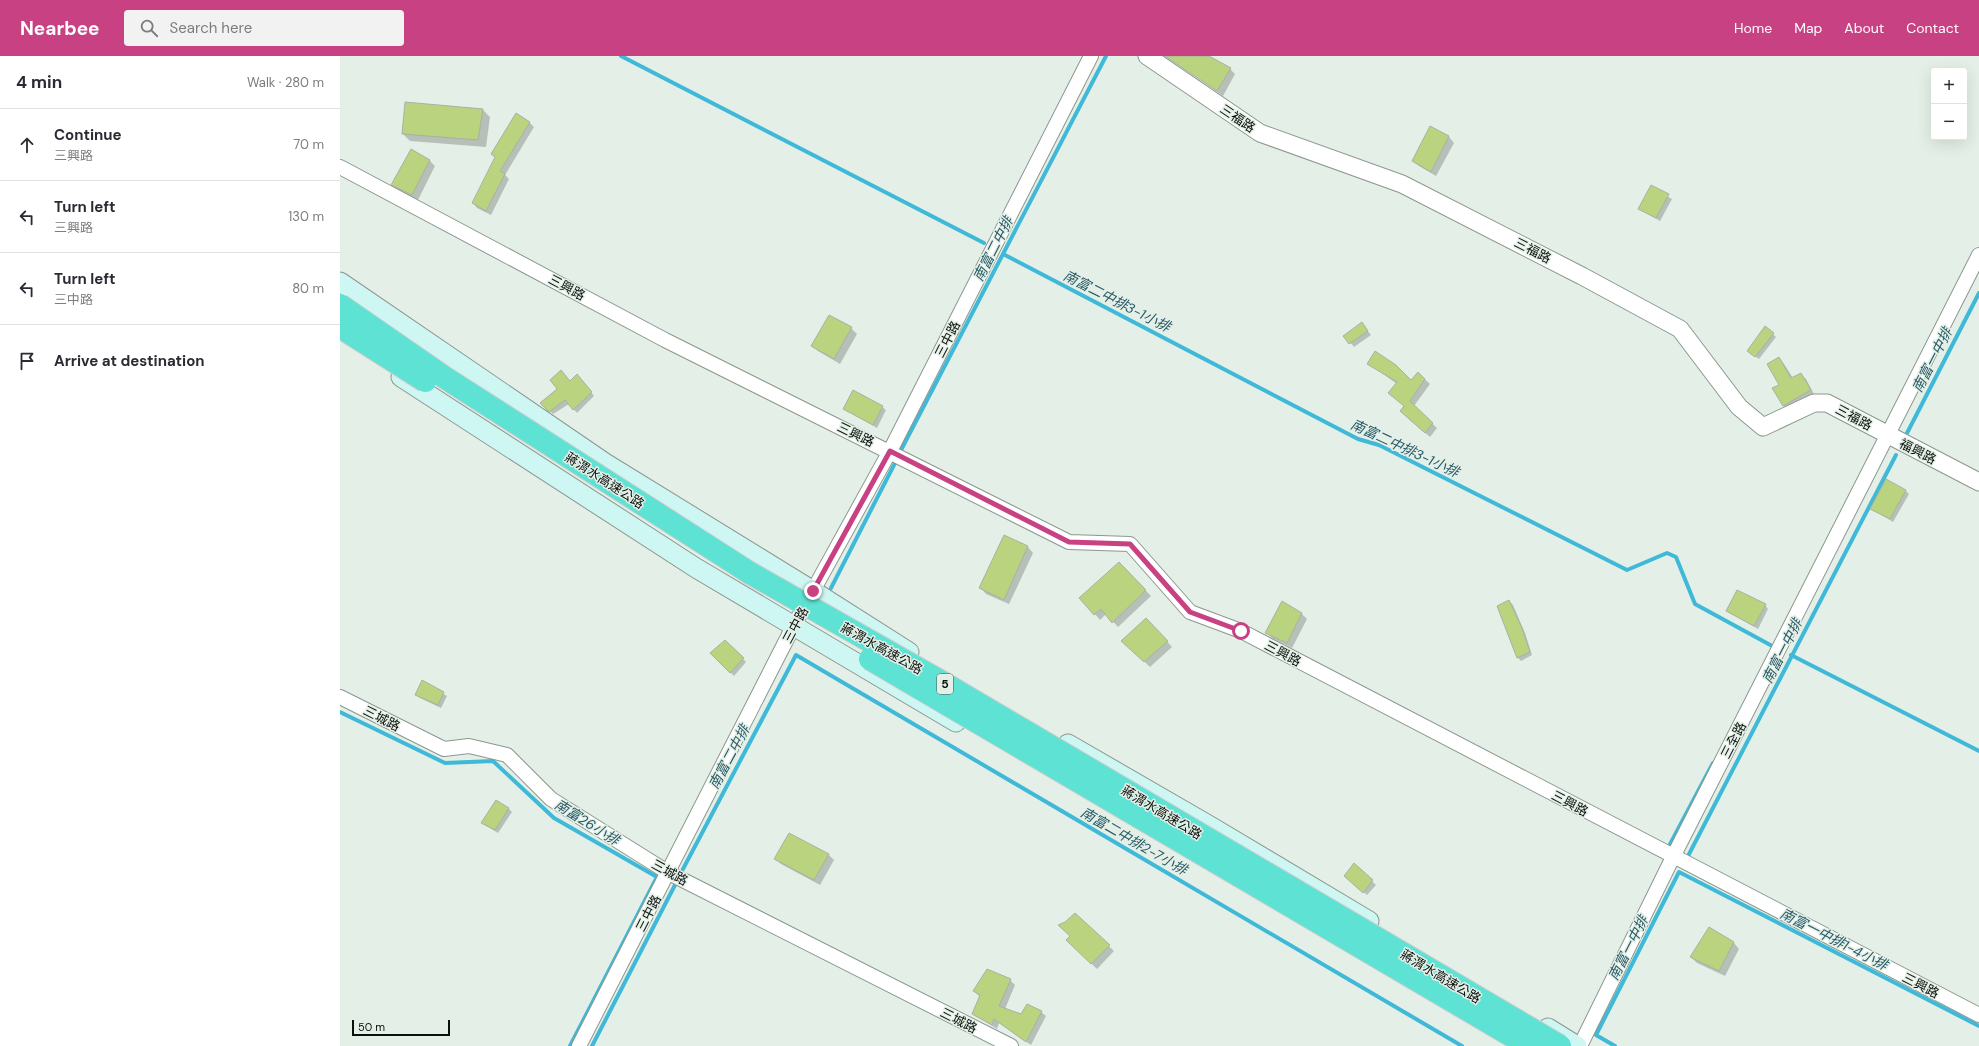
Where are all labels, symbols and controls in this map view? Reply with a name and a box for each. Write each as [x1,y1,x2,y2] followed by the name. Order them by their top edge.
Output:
[124,10,404,46] search box
[20,16,100,41] text: Nearbee
[138,17,160,39] icon: search
[170,18,252,38] text: Search here
[1734,19,1772,37] text: Home
[1794,19,1822,37] text: Map
[1844,19,1884,37] text: About
[1906,19,1959,37] text: Contact
[1931,68,1967,140] map controls
[1931,68,1967,104] button: +
[16,71,62,93] text: 4 min
[247,74,324,91] text: Walk · 280 m
[1217,100,1259,136] street label: 三福路
[1931,104,1967,140] button: −
[54,125,122,145] text: Continue
[16,134,38,156] icon: ahead
[293,136,324,153] text: 70 m
[54,147,93,164] text: 三興路
[54,197,115,217] text: Turn left
[16,206,38,228] icon: left
[288,208,324,225] text: 130 m
[969,212,1018,284] water label: 南富二中排
[54,219,93,236] text: 三興路
[1512,234,1554,267] street label: 三福路
[1060,266,1175,337] water label: 南富二中排3-1小排
[54,269,115,289] text: Turn left
[546,271,588,304] street label: 三興路
[16,278,38,300] icon: left
[292,280,324,297] text: 80 m
[54,291,93,308] text: 三中路
[931,318,964,360] street label: 三中路
[1908,323,1957,395] water label: 南富一中排
[16,350,38,372] icon: arrive
[54,351,205,371] text: Arrive at destination
[1833,401,1875,434] street label: 三福路
[1348,415,1464,482] water label: 南富二中排3-1小排
[835,418,877,451] street label: 三興路
[1897,435,1939,468] street label: 福興路
[562,449,648,512] street label: 蔣渭水高速公路
[804,582,822,600] route end
[779,604,812,646] street label: 三中路
[1758,614,1807,686] water label: 南富一中排
[838,619,926,678] street label: 蔣渭水高速公路
[1232,622,1250,640] route start
[1262,637,1304,670] street label: 三興路
[937,674,953,694] road number: 5
[361,702,403,735] street label: 三城路
[1717,719,1750,761] street label: 三全路
[705,720,754,792] water label: 南富二中排
[1118,782,1205,843] street label: 蔣渭水高速公路
[1549,787,1591,820] street label: 三興路
[551,795,624,850] water label: 南富26小排
[1077,803,1192,880] water label: 南富二中排2-7小排
[649,856,691,889] street label: 三城路
[632,892,665,934] street label: 三中路
[1777,904,1892,975] water label: 南富一中排1-4小排
[1604,911,1653,983] water label: 南富一中排
[1397,946,1484,1007] street label: 蔣渭水高速公路
[1900,969,1942,1002] street label: 三興路
[938,1004,980,1037] street label: 三城路
[352,1018,450,1037] scale bar
[358,1020,385,1034] text: 50 m

